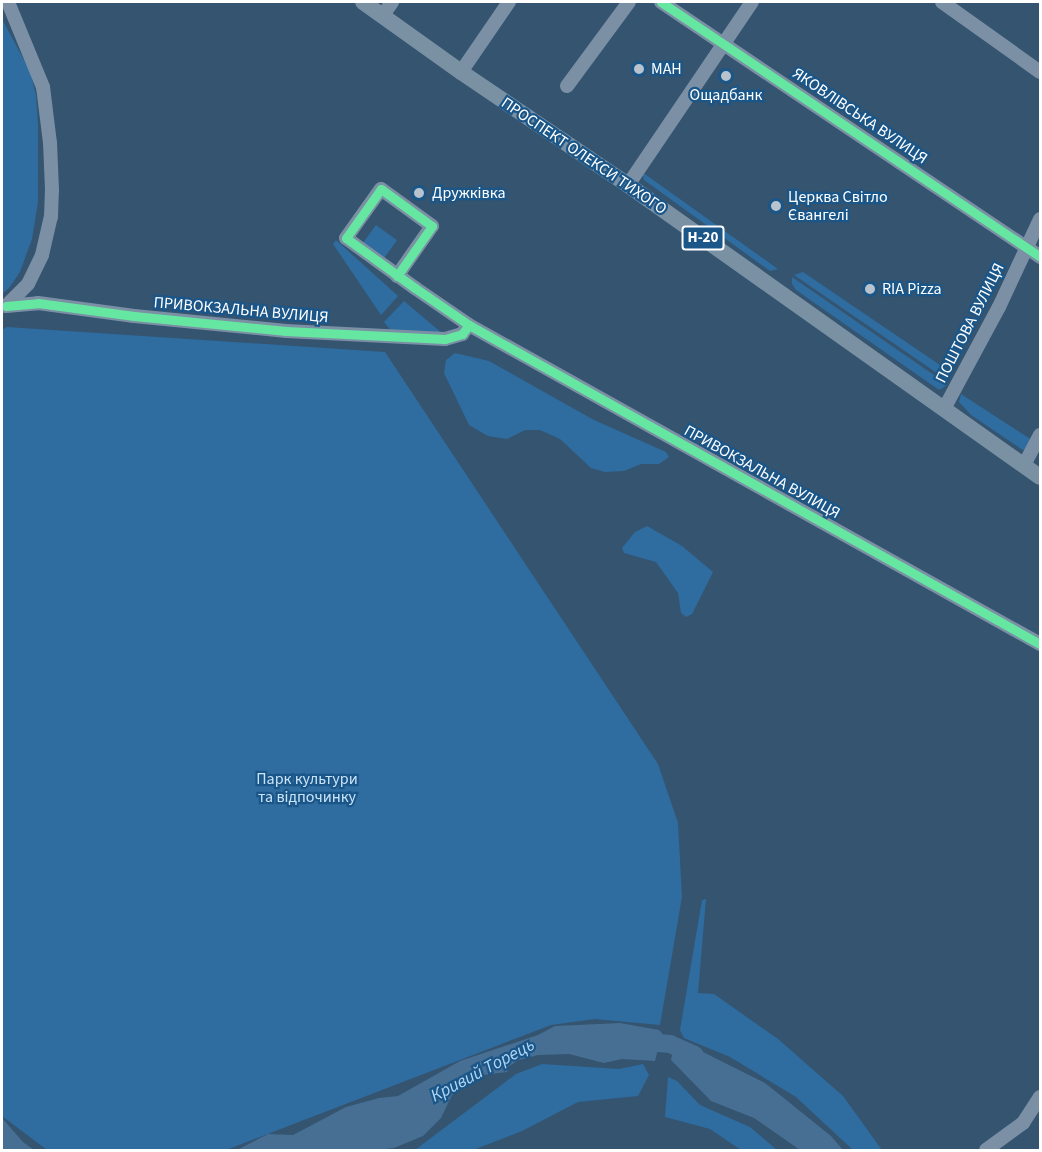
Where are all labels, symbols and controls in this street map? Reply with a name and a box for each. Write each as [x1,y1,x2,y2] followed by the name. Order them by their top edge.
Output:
[651,59,682,79] place label: МАН
[632,62,646,76] marker: МАН
[789,64,931,168] street label: ЯКОВЛІВСЬКА ВУЛИЦЯ
[719,69,733,83] marker: Ощадбанк
[690,85,762,105] place label: Ощадбанк
[498,93,670,219] street label: ПРОСПЕКТ ОЛЕКСИ ТИХОГО
[432,183,505,203] place label: Дружківка
[410,184,428,202] marker: Дружківка
[788,187,888,225] place label: Церква Світло Євангелі
[769,199,783,213] marker: Церква Світло Євангелі
[680,226,726,250] road number: Н-20
[932,260,1008,386] street label: ПОШТОВА ВУЛИЦЯ
[882,279,941,299] place label: RIA Pizza
[863,282,877,296] marker: RIA Pizza
[153,293,329,327] street label: ПРИВОКЗАЛЬНА ВУЛИЦЯ
[681,421,843,523] street label: ПРИВОКЗАЛЬНА ВУЛИЦЯ
[256,769,358,807] park label: Парк культури та відпочинку
[427,1035,539,1107] water label: Кривий Торець

